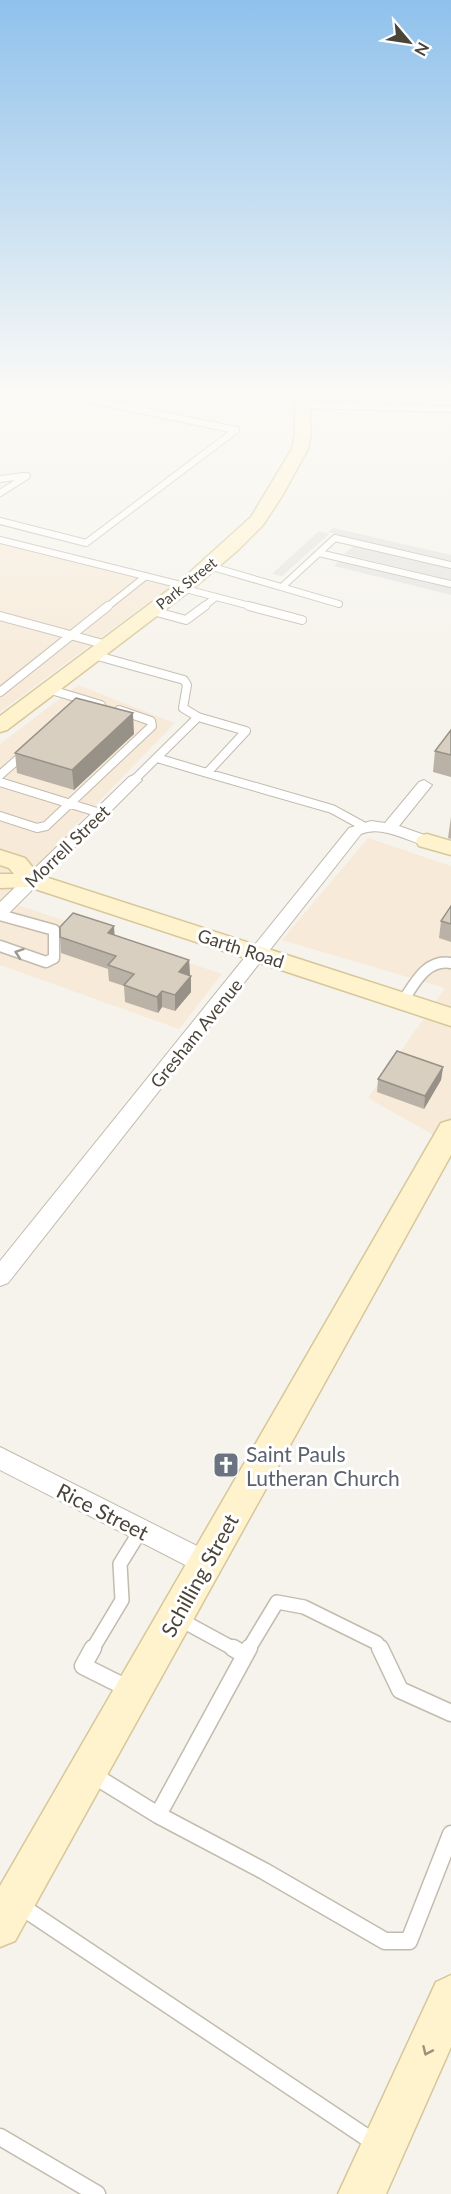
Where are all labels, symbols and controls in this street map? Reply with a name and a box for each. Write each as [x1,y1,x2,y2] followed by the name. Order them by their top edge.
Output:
[379,12,439,72] north arrow
[411,40,434,60] text: N
[152,553,220,613] street label: Park Street
[20,800,114,892] street label: Morrell Street
[195,924,287,972] street label: Garth Road
[14,947,25,960] one-way arrow
[145,974,247,1092] street label: Gresham Avenue
[246,1441,400,1490] place label: Saint Pauls Lutheran Church
[211,1450,241,1480] church icon: Saint Pauls Lutheran Church
[53,1477,153,1545] street label: Rice Street
[155,1509,243,1641] street label: Schilling Street
[423,2044,435,2055] one-way arrow

